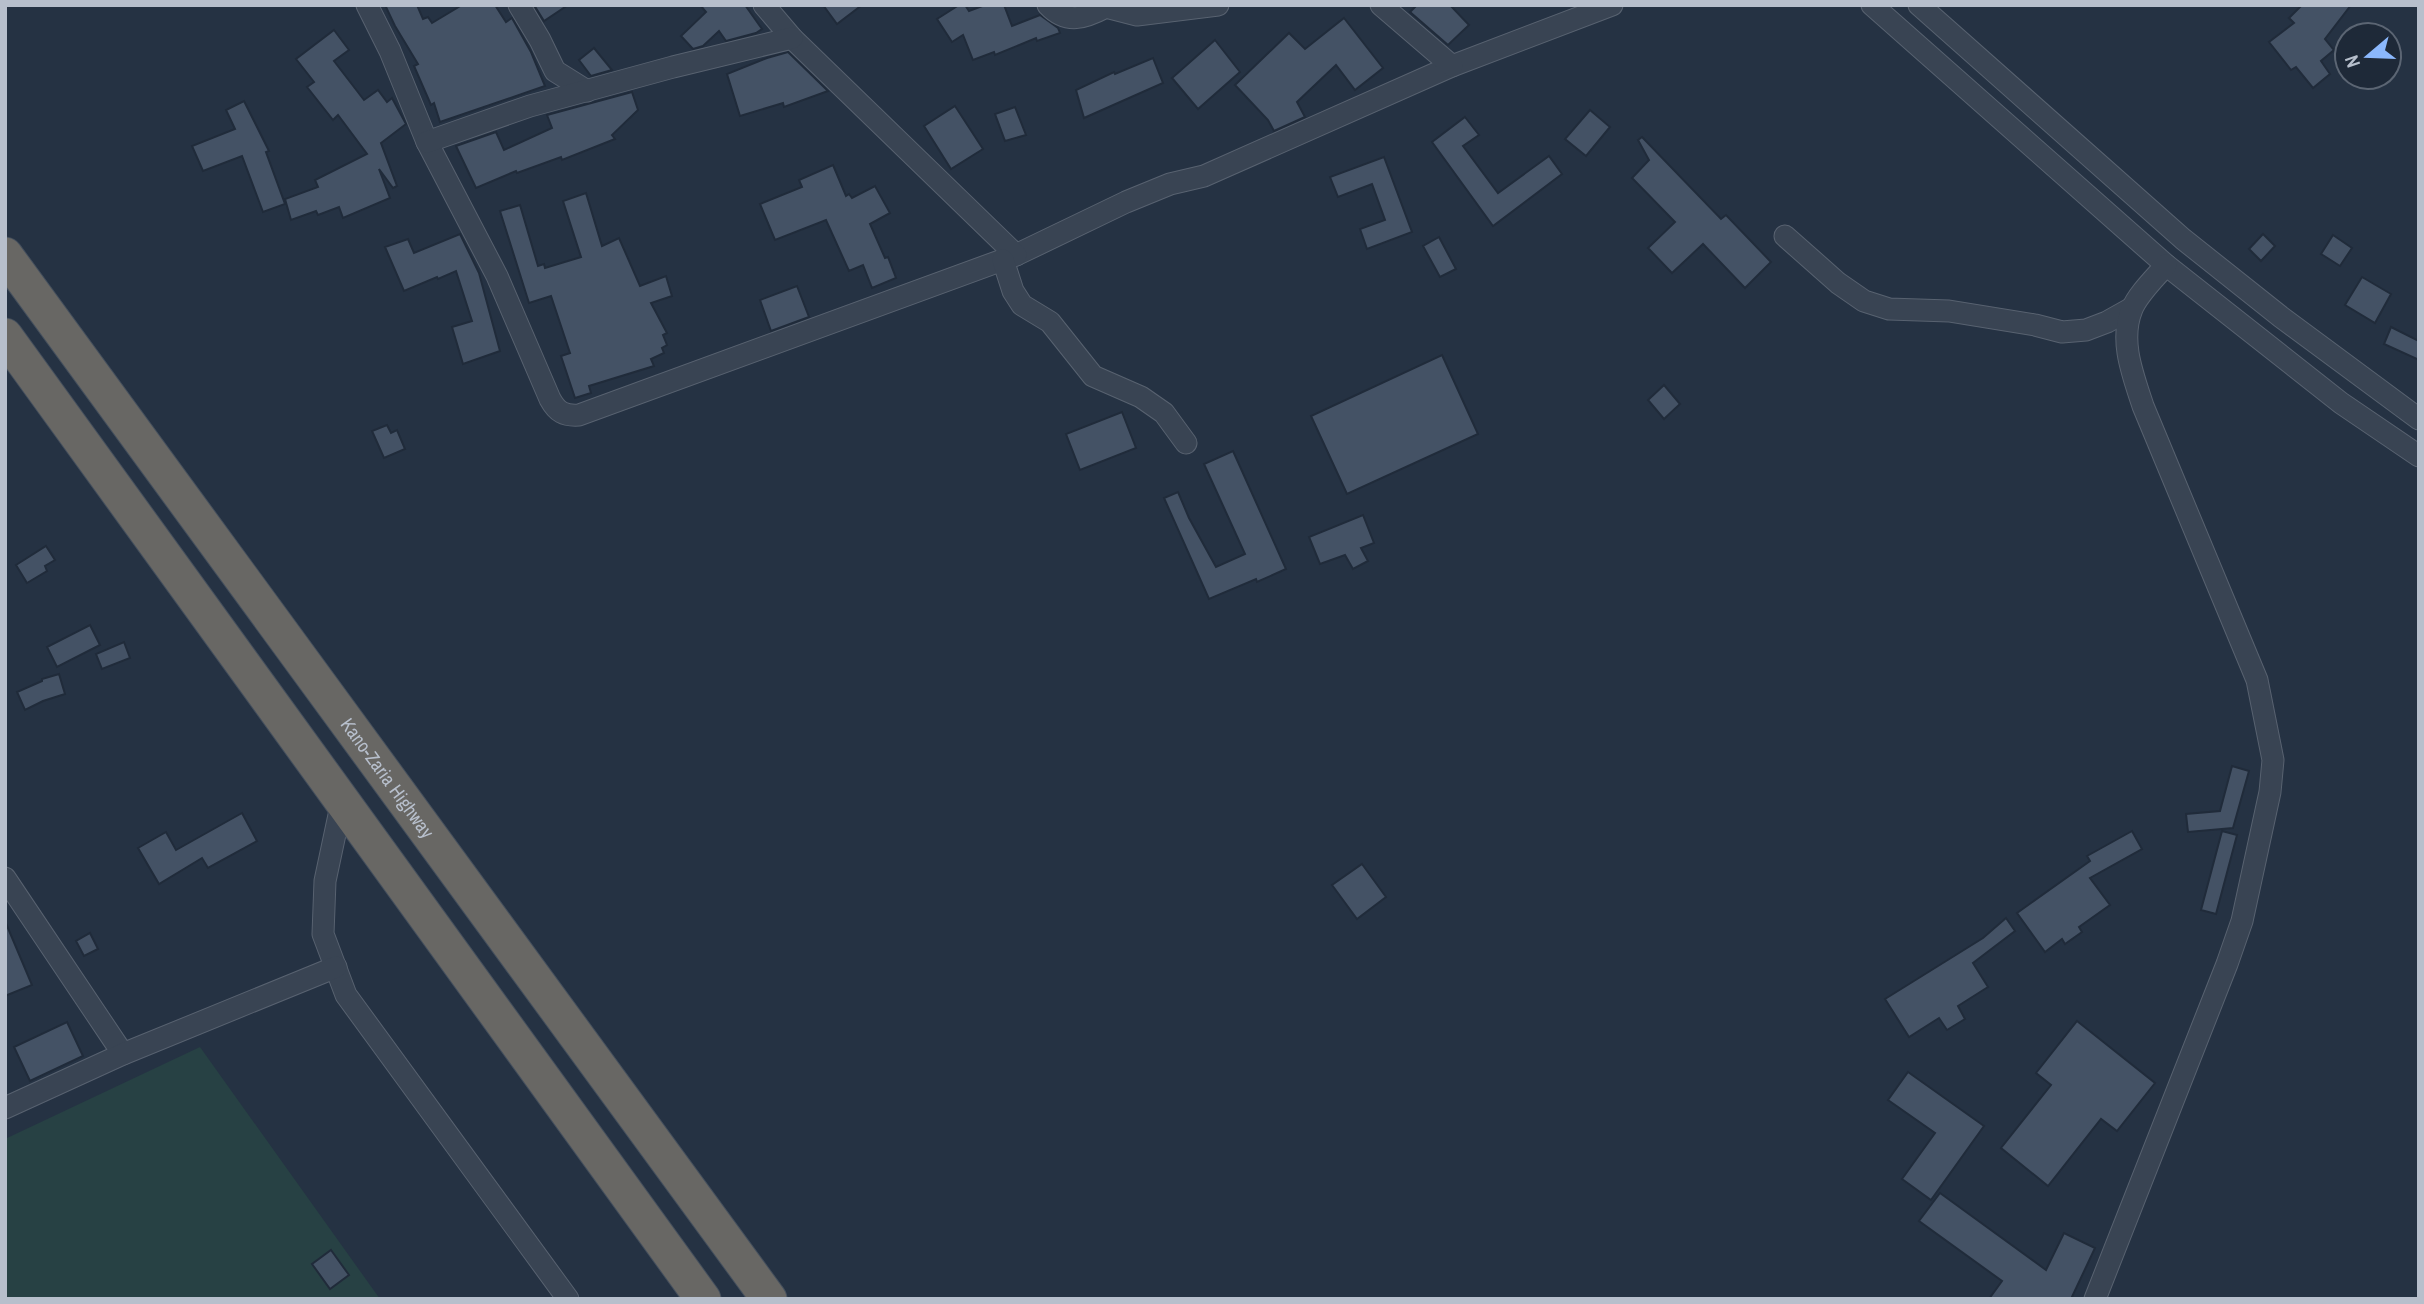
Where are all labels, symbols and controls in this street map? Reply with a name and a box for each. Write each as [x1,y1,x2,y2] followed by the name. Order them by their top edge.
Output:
[2333,21,2403,91] north arrow
[2338,52,2366,71] text: N
[335,713,441,843] street label: Kano-Zaria Highway

